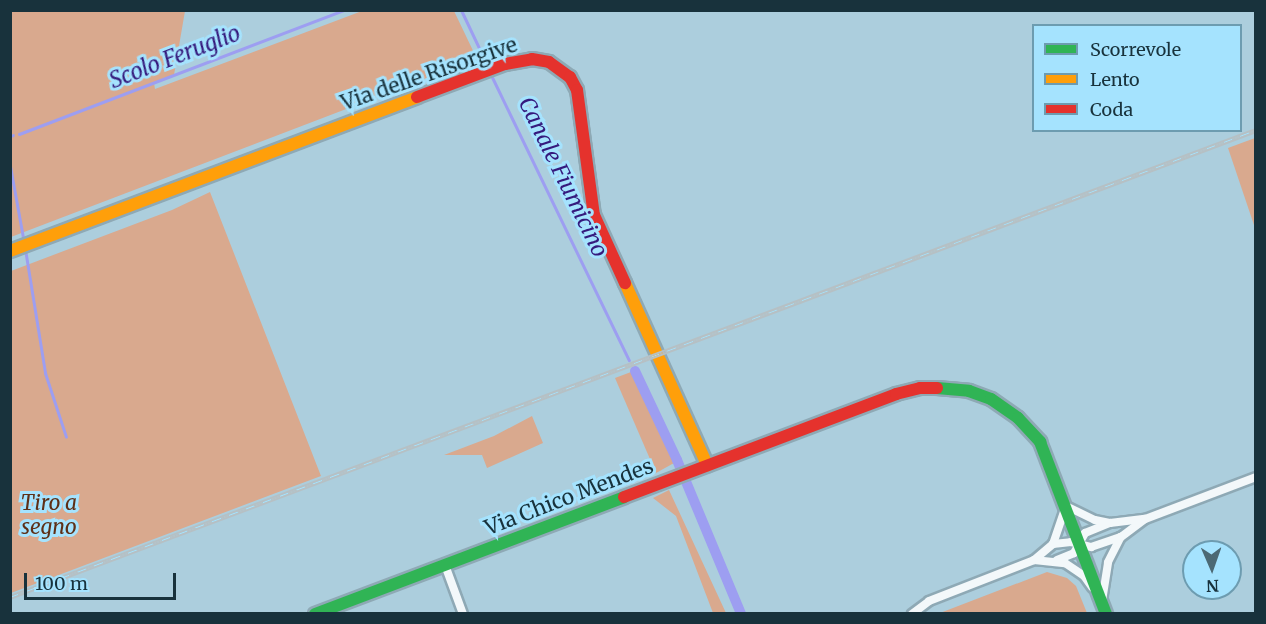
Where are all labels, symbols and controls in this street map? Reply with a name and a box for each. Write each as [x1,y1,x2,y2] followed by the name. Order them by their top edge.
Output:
[106,20,244,94] water label: Scolo Feruglio
[1032,24,1242,132] legend
[338,32,520,116] street label: Via delle Risorgive
[1090,38,1181,61] text: Scorrevole
[1090,68,1140,91] text: Lento
[513,93,613,261] water label: Canale Fiumicino
[1090,98,1133,121] text: Coda
[481,453,657,541] street label: Via Chico Mendes
[21,490,77,540] park label: Tiro a segno
[1182,540,1242,600] north arrow
[27,561,178,599] scale bar
[35,572,88,595] text: 100 m
[1206,576,1219,596] text: N

